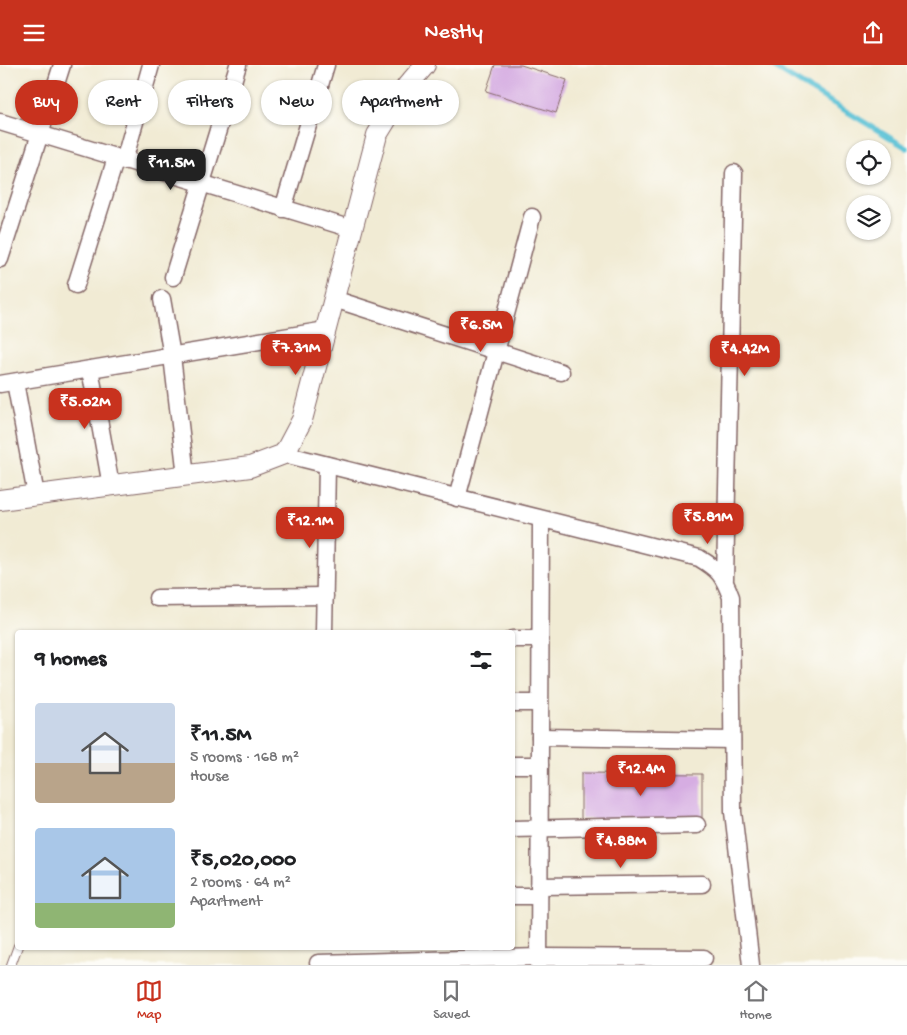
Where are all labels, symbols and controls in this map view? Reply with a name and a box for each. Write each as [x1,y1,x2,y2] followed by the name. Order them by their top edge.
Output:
[20,19,48,47] icon: menu
[859,19,887,47] icon: share
[424,20,483,46] text: Nestly
[15,80,78,125] chip: Buy
[88,80,158,125] chip: Rent
[168,80,251,125] chip: Filters
[261,80,332,125] chip: New
[342,80,459,125] chip: Apartment
[846,140,891,240] map controls
[846,140,891,185] button: locate
[130,149,212,191] pin: ₹11.5M
[148,155,194,174] text: ₹11.5M
[846,195,891,240] button: layers
[446,311,516,353] pin: ₹6.5M
[460,317,502,336] text: ₹6.5M
[255,333,337,376] pin: ₹7.31M
[704,335,786,377] pin: ₹4.42M
[272,340,320,359] text: ₹7.31M
[721,341,769,360] text: ₹4.42M
[44,387,126,430] pin: ₹5.02M
[60,394,110,413] text: ₹5.02M
[667,503,749,545] pin: ₹5.81M
[269,507,351,549] pin: ₹12.1M
[684,509,732,528] text: ₹5.81M
[287,513,333,532] text: ₹12.1M
[467,646,495,674] icon: filters
[35,648,106,673] text: 9 homes
[75,723,135,783] icon: home
[190,724,251,749] text: ₹11.5M
[190,749,299,768] text: 5 rooms · 168 m²
[600,755,682,797] pin: ₹12.4M
[617,761,665,780] text: ₹12.4M
[190,768,229,787] text: House
[580,827,662,869] pin: ₹4.88M
[596,833,646,852] text: ₹4.88M
[75,848,135,908] icon: home
[190,849,296,874] text: ₹5,020,000
[190,874,291,893] text: 2 rooms · 64 m²
[190,893,262,912] text: Apartment
[135,977,163,1024] tab: Map
[433,977,469,1024] tab: Saved
[739,977,772,1024] tab: Home

